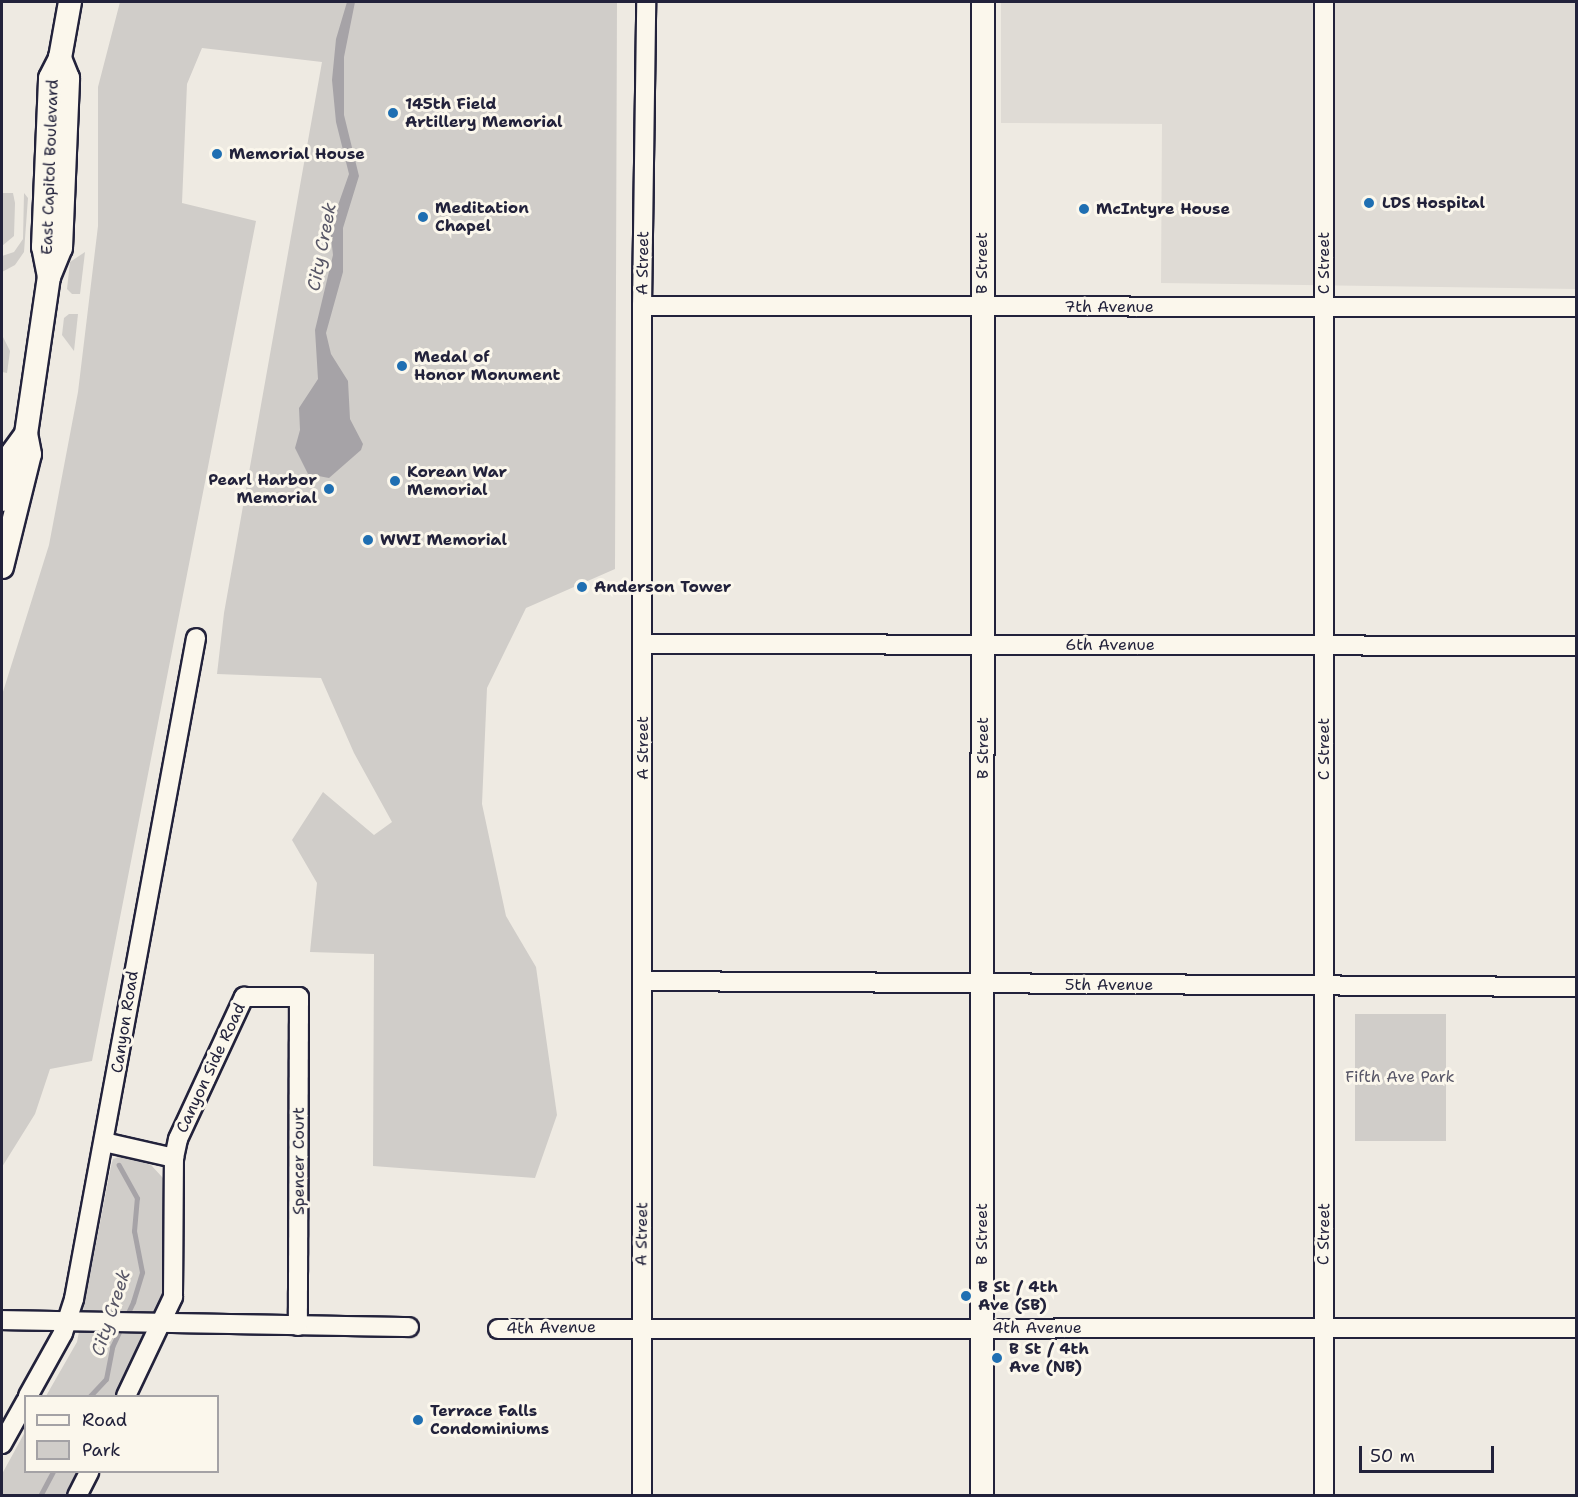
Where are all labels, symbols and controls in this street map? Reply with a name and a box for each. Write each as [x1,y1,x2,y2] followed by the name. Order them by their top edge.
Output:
[37,79,63,255] street label: East Capitol Boulevard
[405,94,563,132] place label: 145th Field Artillery Memorial
[386,106,400,120] marker: 145th Field Artillery Memorial
[229,144,365,164] place label: Memorial House
[210,147,224,161] marker: Memorial House
[1382,193,1485,213] place label: LDS Hospital
[1360,194,1378,212] marker: LDS Hospital
[435,198,529,236] place label: Meditation Chapel
[1096,199,1230,219] place label: McIntyre House
[303,201,341,293] water label: City Creek
[1077,202,1091,216] marker: McIntyre House
[416,210,430,224] marker: Meditation Chapel
[633,231,653,295] street label: A Street
[972,232,992,294] street label: B Street
[1314,232,1334,294] street label: C Street
[1064,297,1154,317] street label: 7th Avenue
[414,347,560,385] place label: Medal of Honor Monument
[395,359,409,373] marker: Medal of Honor Monument
[407,462,507,500] place label: Korean War Memorial
[208,470,317,508] place label: Pearl Harbor Memorial
[388,474,402,488] marker: Korean War Memorial
[322,482,336,496] marker: Pearl Harbor Memorial
[380,530,507,550] place label: WWI Memorial
[361,533,375,547] marker: WWI Memorial
[594,577,731,597] place label: Anderson Tower
[575,580,589,594] marker: Anderson Tower
[1065,635,1155,655] street label: 6th Avenue
[633,716,653,780] street label: A Street
[973,717,993,779] street label: B Street
[1314,718,1334,780] street label: C Street
[107,969,143,1075] street label: Canyon Road
[1065,975,1153,995] street label: 5th Avenue
[172,1000,250,1136] street label: Canyon Side Road
[1345,1067,1455,1087] park label: Fifth Ave Park
[289,1107,309,1215] street label: Spencer Court
[632,1202,652,1266] street label: A Street
[972,1203,992,1265] street label: B Street
[1314,1203,1334,1265] street label: C Street
[87,1267,135,1359] water label: City Creek
[978,1277,1058,1315] place label: B St / 4th Ave (SB)
[959,1289,973,1303] marker: B St / 4th Ave (SB)
[506,1318,596,1338] street label: 4th Avenue
[992,1318,1082,1338] street label: 4th Avenue
[1009,1339,1089,1377] place label: B St / 4th Ave (NB)
[990,1351,1004,1365] marker: B St / 4th Ave (NB)
[24,1395,219,1473] legend
[430,1401,549,1439] place label: Terrace Falls Condominiums
[82,1408,127,1432] text: Road
[411,1413,425,1427] marker: Terrace Falls Condominiums
[1362,1434,1497,1472] scale bar
[82,1438,121,1462] text: Park
[1370,1444,1415,1468] text: 50 m

